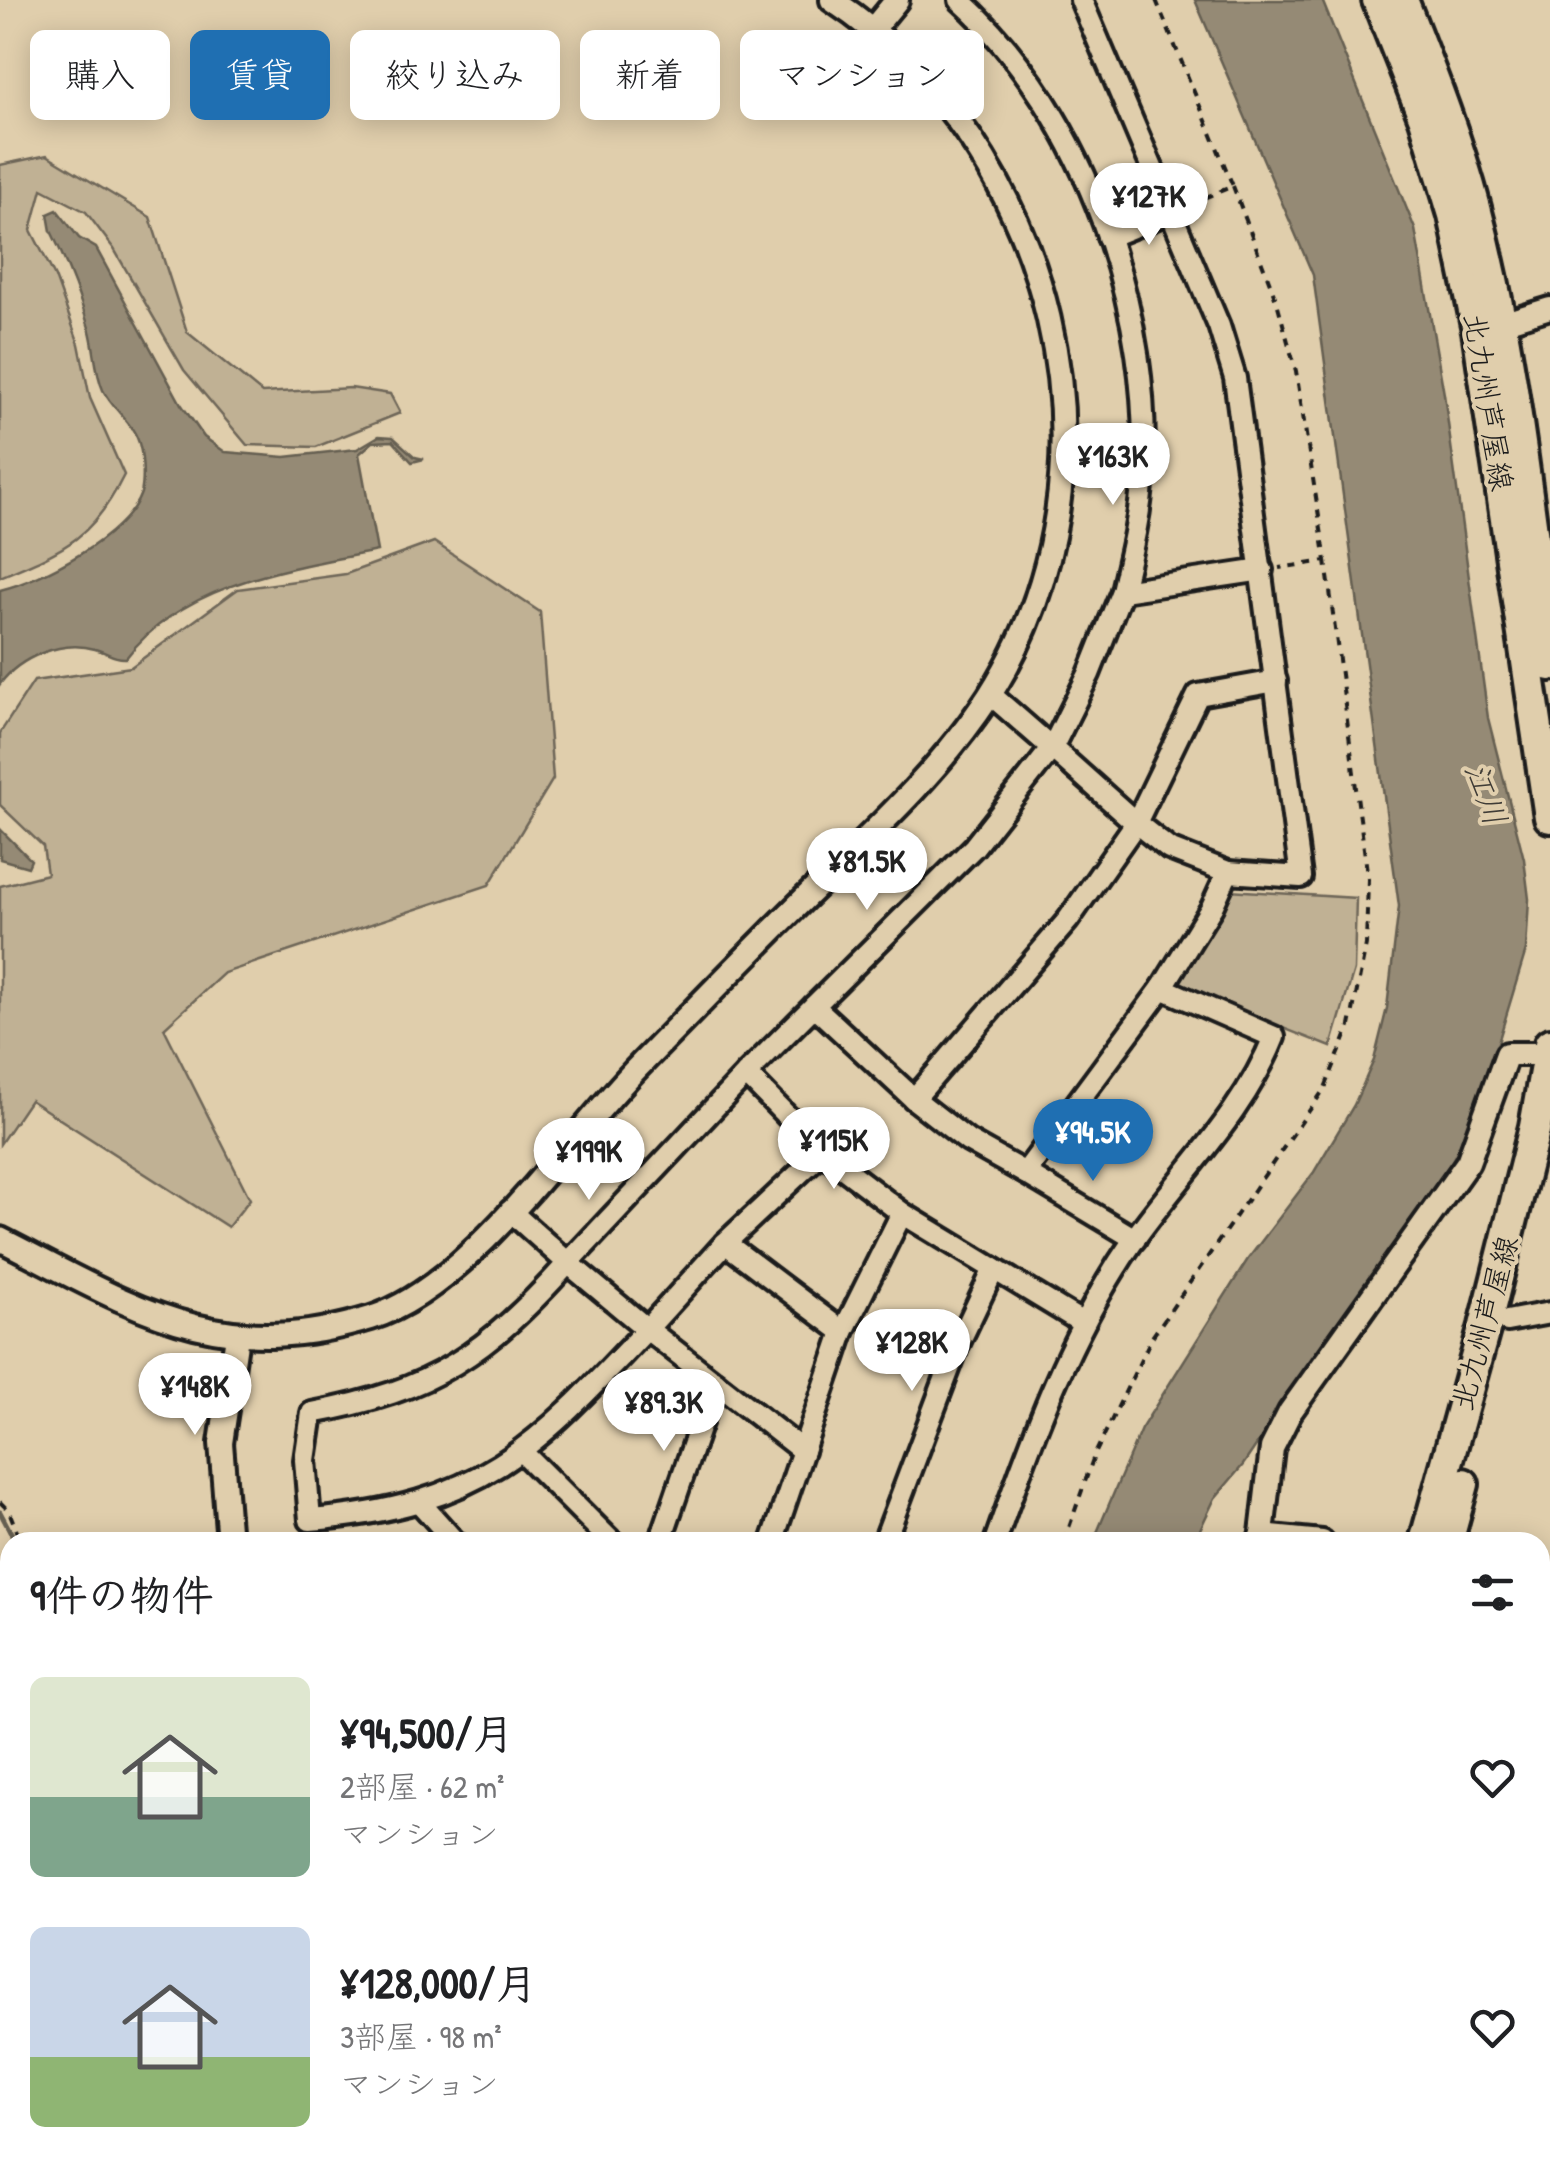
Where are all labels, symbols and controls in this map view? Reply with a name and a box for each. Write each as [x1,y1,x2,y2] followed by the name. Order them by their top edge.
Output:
[30,30,170,120] chip: 購入
[190,30,330,120] chip: 賃貸
[350,30,560,120] chip: 絞り込み
[580,30,720,120] chip: 新着
[740,30,984,120] chip: マンション
[1079,163,1219,248] pin: ¥127K
[1112,174,1186,217] text: ¥127K
[1455,310,1523,494] street label: 北九州芦屋線
[1043,423,1183,508] pin: ¥163K
[1078,434,1148,477] text: ¥163K
[1455,756,1518,831] water label: 江川
[786,828,948,913] pin: ¥81.5K
[828,839,906,882] text: ¥81.5K
[1012,1099,1174,1184] pin: ¥94.5K
[764,1107,904,1192] pin: ¥115K
[1055,1110,1131,1153] text: ¥94.5K
[519,1118,659,1203] pin: ¥199K
[800,1118,868,1161] text: ¥115K
[556,1129,622,1172] text: ¥199K
[1441,1231,1527,1415] street label: 北九州芦屋線
[842,1309,982,1394] pin: ¥128K
[876,1320,948,1363] text: ¥128K
[125,1353,265,1438] pin: ¥148K
[160,1364,230,1407] text: ¥148K
[583,1369,745,1454] pin: ¥89.3K
[625,1380,703,1423] text: ¥89.3K
[1465,1565,1520,1620] icon: filters
[30,1566,213,1623] text: 9件の物件
[340,1704,514,1761] text: ¥94,500/月
[110,1717,230,1837] icon: home
[1465,1750,1520,1805] icon: heart
[340,1765,504,1808] text: 2部屋 · 62 m²
[340,1812,499,1855] text: マンション
[340,1954,537,2011] text: ¥128,000/月
[110,1967,230,2087] icon: home
[1465,2000,1520,2055] icon: heart
[340,2015,502,2058] text: 3部屋 · 98 m²
[340,2062,499,2105] text: マンション

